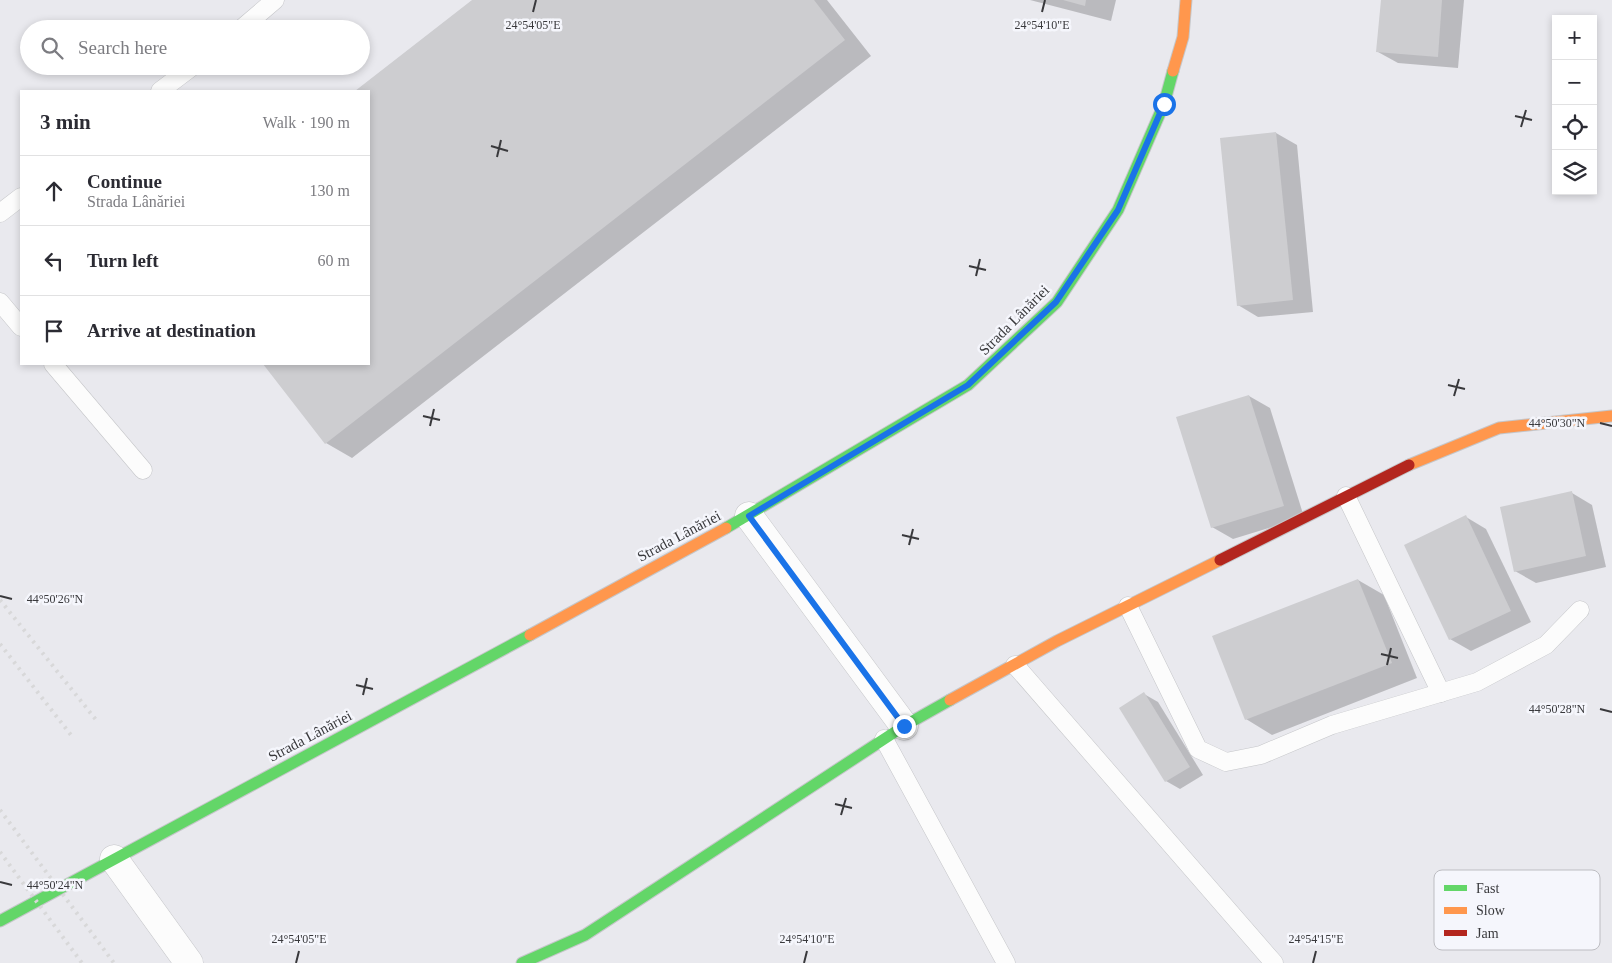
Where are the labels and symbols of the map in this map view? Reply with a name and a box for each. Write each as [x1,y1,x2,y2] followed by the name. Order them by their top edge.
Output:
[505,18,561,32] text: 24°54'05"E
[1014,18,1070,32] text: 24°54'10"E
[1153,93,1176,116] route start
[976,282,1052,358] street label: Strada Lânăriei
[1529,416,1586,430] text: 44°50'30"N
[635,507,723,565] street label: Strada Lânăriei
[27,592,84,606] text: 44°50'26"N
[1529,702,1586,716] text: 44°50'28"N
[266,707,354,765] street label: Strada Lânăriei
[893,715,916,738] route end
[1434,870,1600,950] legend
[27,878,84,892] text: 44°50'24"N
[1476,881,1499,896] text: Fast
[1476,903,1506,918] text: Slow
[1476,926,1499,941] text: Jam
[271,932,327,946] text: 24°54'05"E
[779,932,835,946] text: 24°54'10"E
[1288,932,1344,946] text: 24°54'15"E

